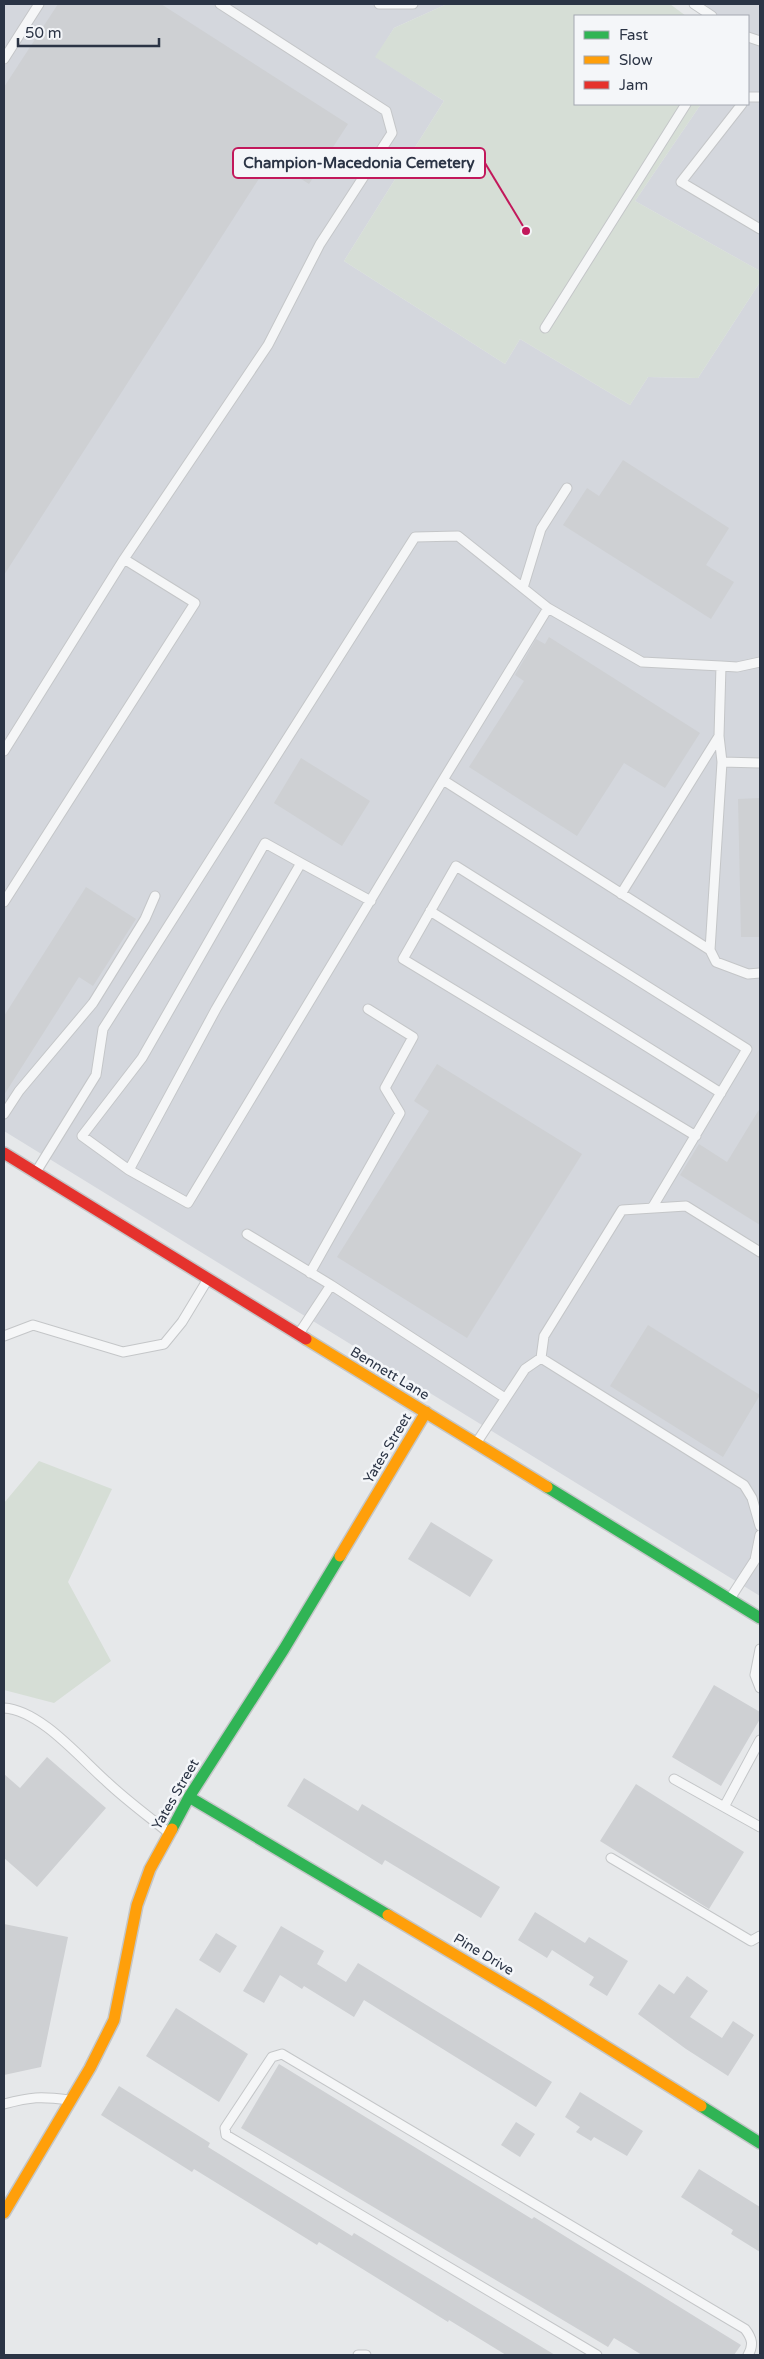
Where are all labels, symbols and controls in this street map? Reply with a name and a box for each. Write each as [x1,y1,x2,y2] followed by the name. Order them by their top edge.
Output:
[18,15,159,47] scale bar
[574,15,749,105] legend
[25,24,62,42] text: 50 m
[619,26,649,44] text: Fast
[619,51,653,69] text: Slow
[619,76,648,94] text: Jam
[233,148,485,178] callout: Champion-Macedonia Cemetery
[243,154,475,173] text: Champion-Macedonia Cemetery
[347,1343,432,1404] street label: Bennett Lane
[360,1409,415,1487] street label: Yates Street
[148,1755,203,1833] street label: Yates Street
[450,1930,517,1979] street label: Pine Drive

